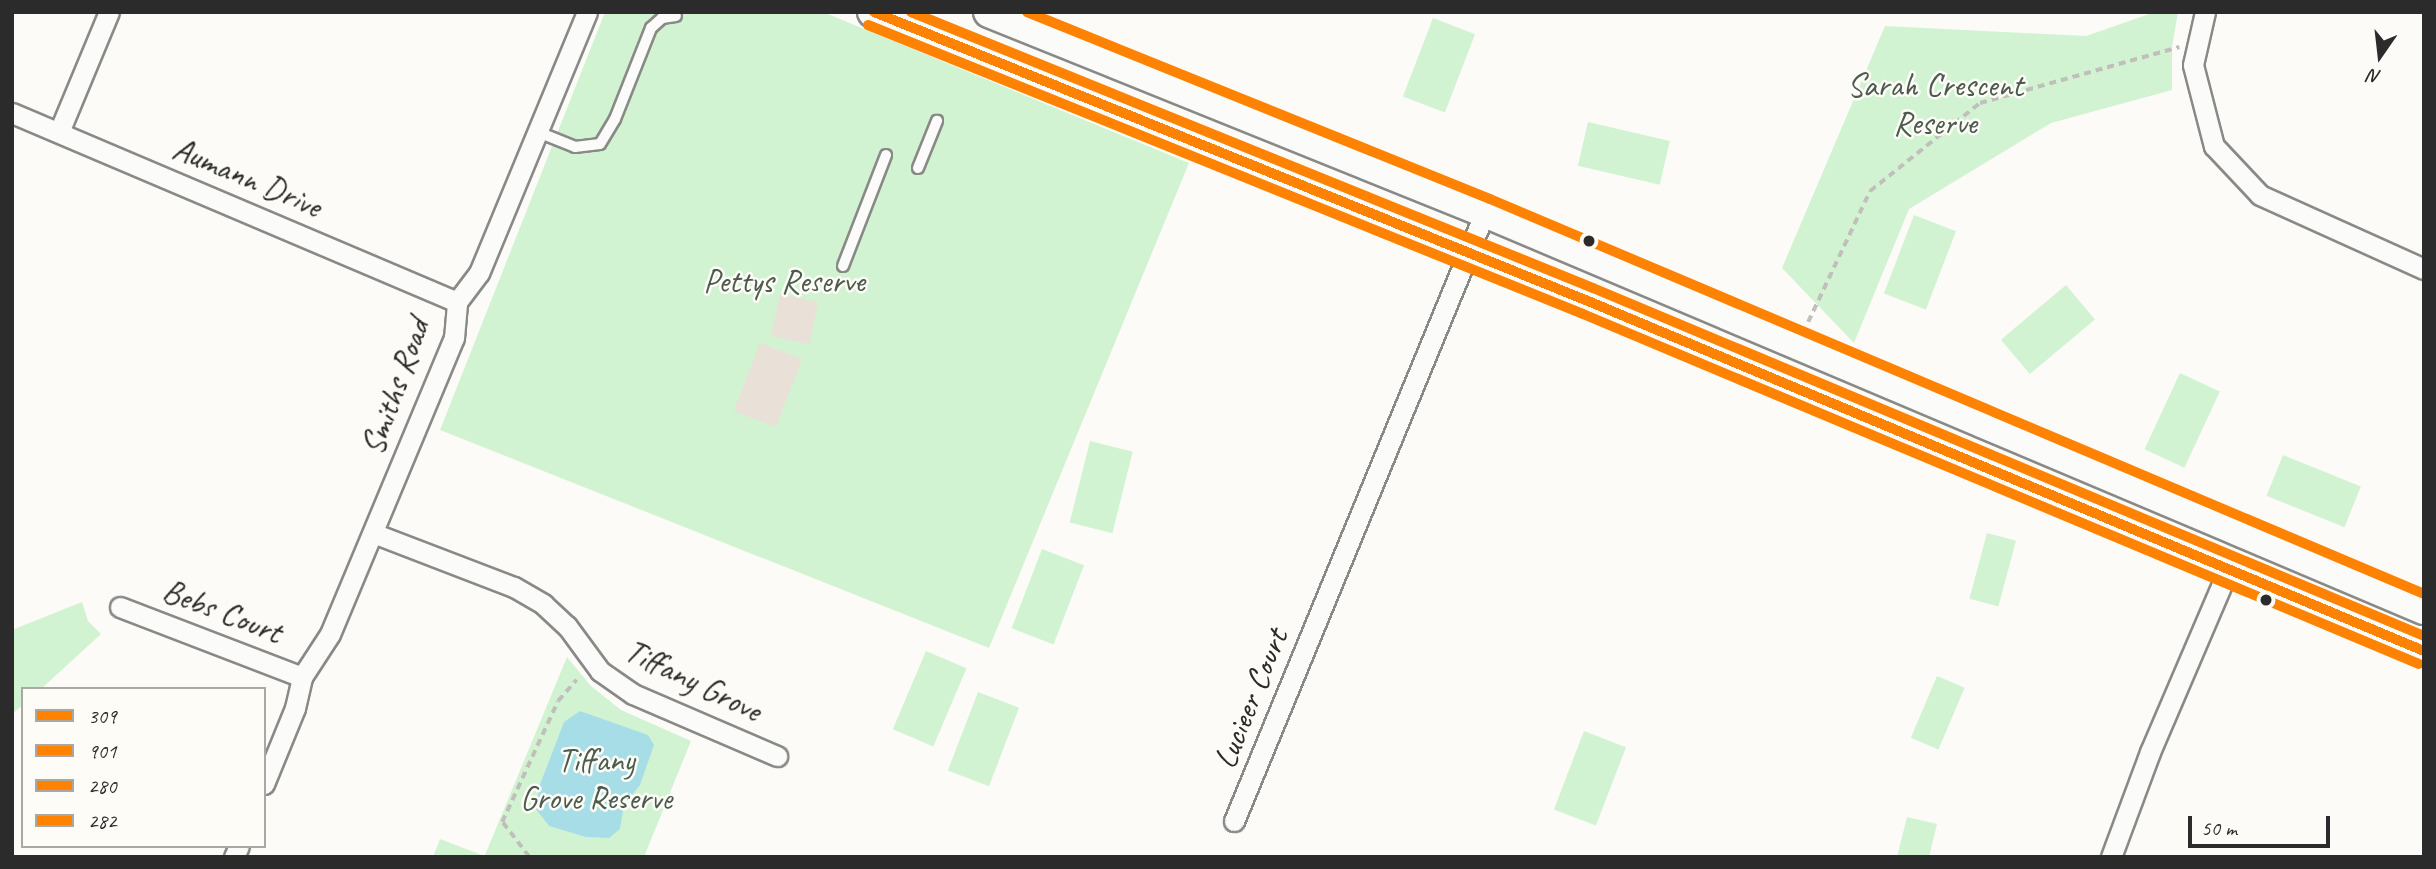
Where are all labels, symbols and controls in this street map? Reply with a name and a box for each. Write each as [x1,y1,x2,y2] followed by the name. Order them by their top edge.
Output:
[2345,21,2415,91] north arrow
[2366,63,2384,89] text: N
[1847,66,2023,144] park label: Sarah Crescent Reserve
[167,129,327,227] street label: Aumann Drive
[1582,234,1596,248] unlabelled marker
[703,262,865,302] park label: Pettys Reserve
[353,314,439,460] street label: Smiths Road
[157,571,287,653] street label: Bebs Court
[2259,593,2273,607] unlabelled marker
[1205,624,1297,774] street label: Lucieer Court
[619,631,767,731] street label: Tiffany Grove
[21,687,266,848] legend
[88,703,116,729] text: 309
[88,738,116,764] text: 901
[520,741,672,819] park label: Tiffany Grove Reserve
[88,773,116,799] text: 280
[2191,802,2333,846] scale bar
[88,808,116,834] text: 282
[2201,815,2237,841] text: 50 m

